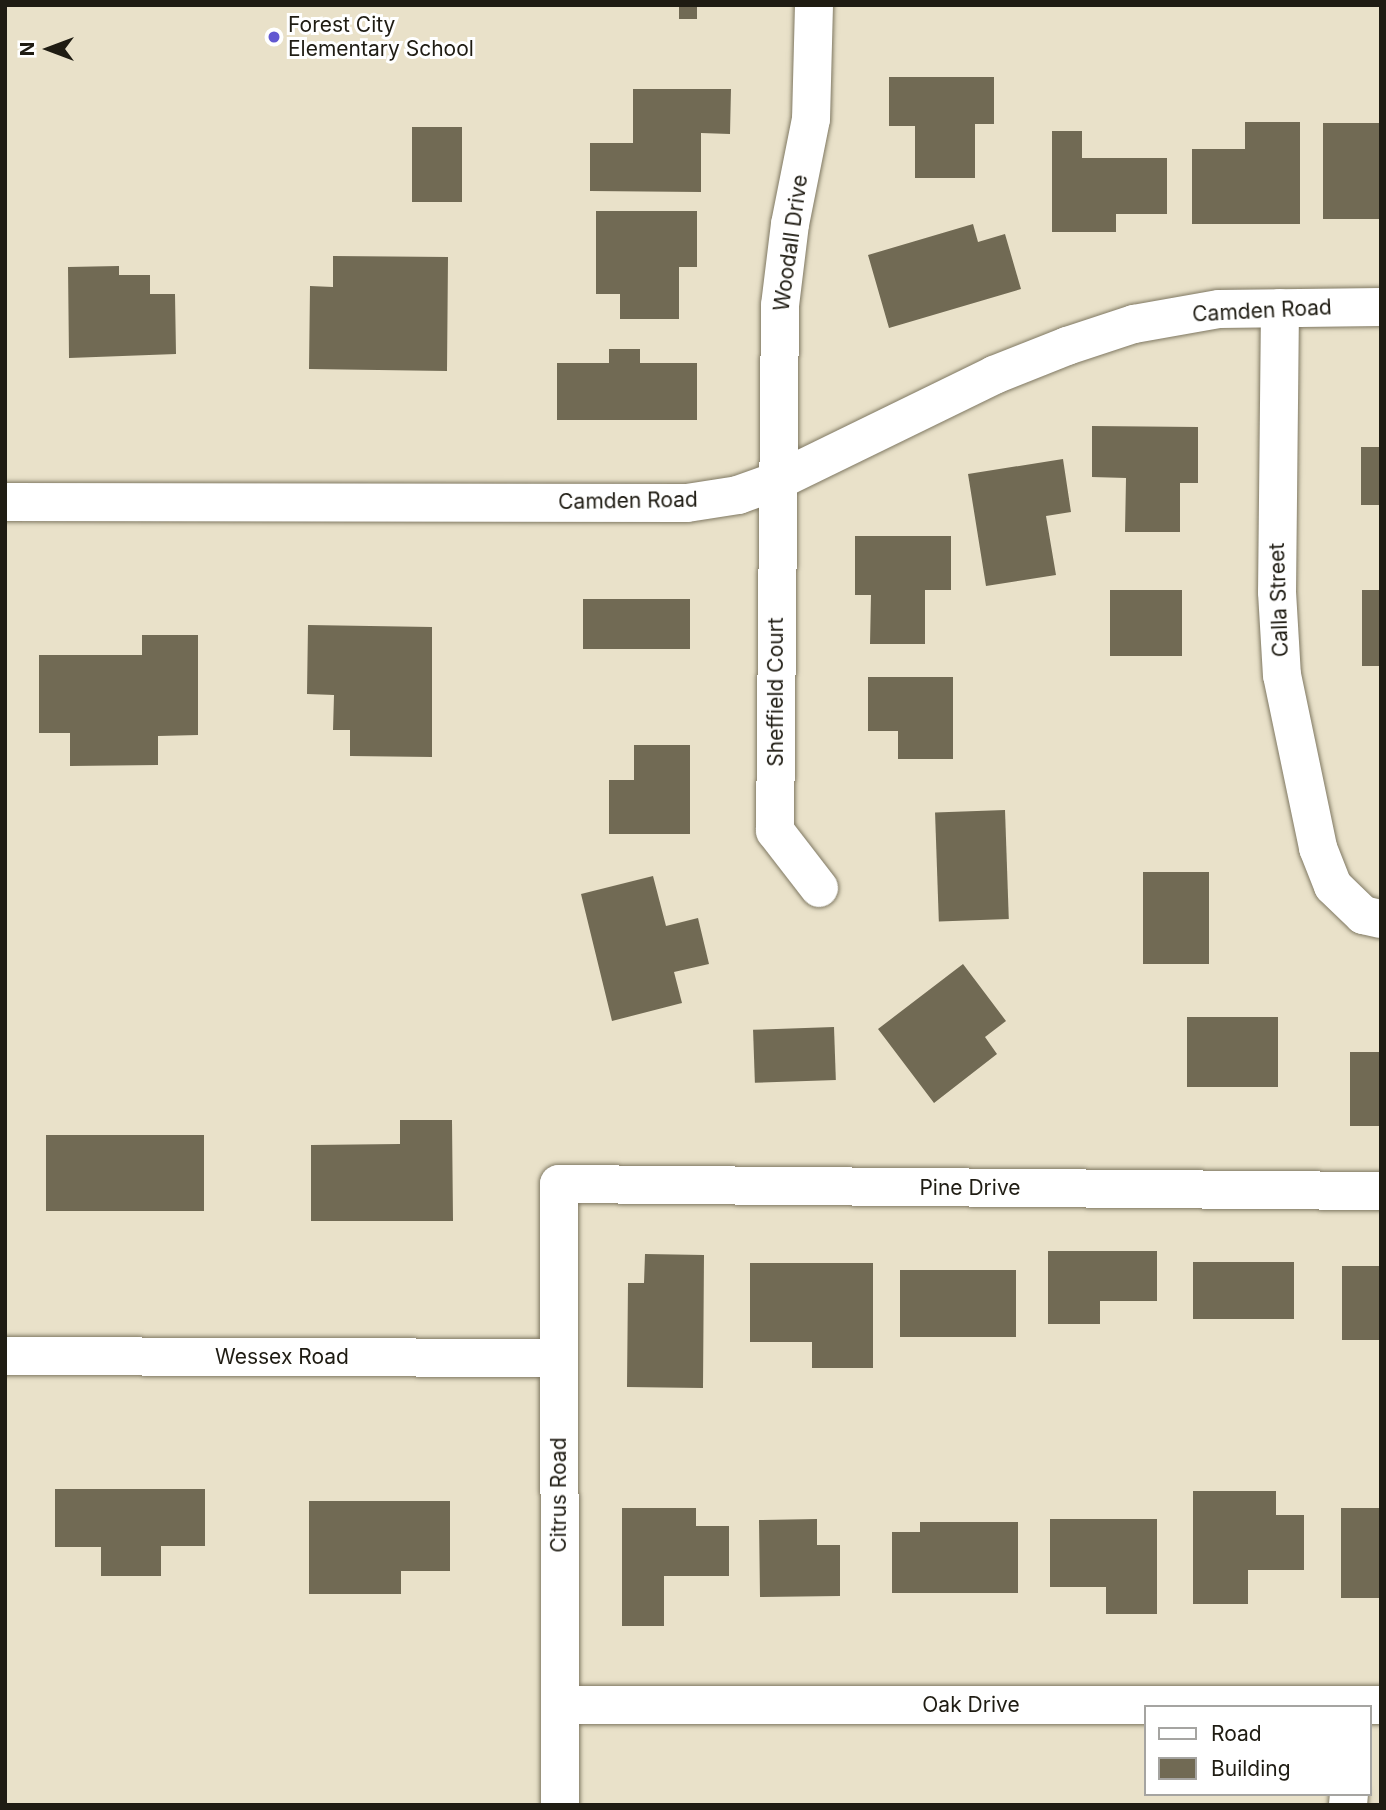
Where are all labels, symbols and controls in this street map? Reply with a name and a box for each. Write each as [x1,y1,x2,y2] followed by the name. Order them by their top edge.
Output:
[288,12,474,62] place label: Forest City Elementary School
[14,14,84,84] north arrow
[266,29,282,45] marker: Forest City Elementary School
[16,42,39,56] text: N
[769,173,813,313] street label: Woodall Drive
[1192,295,1332,327] street label: Camden Road
[558,487,698,515] street label: Camden Road
[1264,542,1294,658] street label: Calla Street
[763,617,789,767] street label: Sheffield Court
[919,1175,1021,1201] street label: Pine Drive
[215,1344,349,1370] street label: Wessex Road
[546,1437,572,1553] street label: Citrus Road
[922,1692,1020,1718] street label: Oak Drive
[1144,1705,1372,1796] legend
[1211,1721,1262,1746] text: Road
[1211,1756,1291,1781] text: Building

